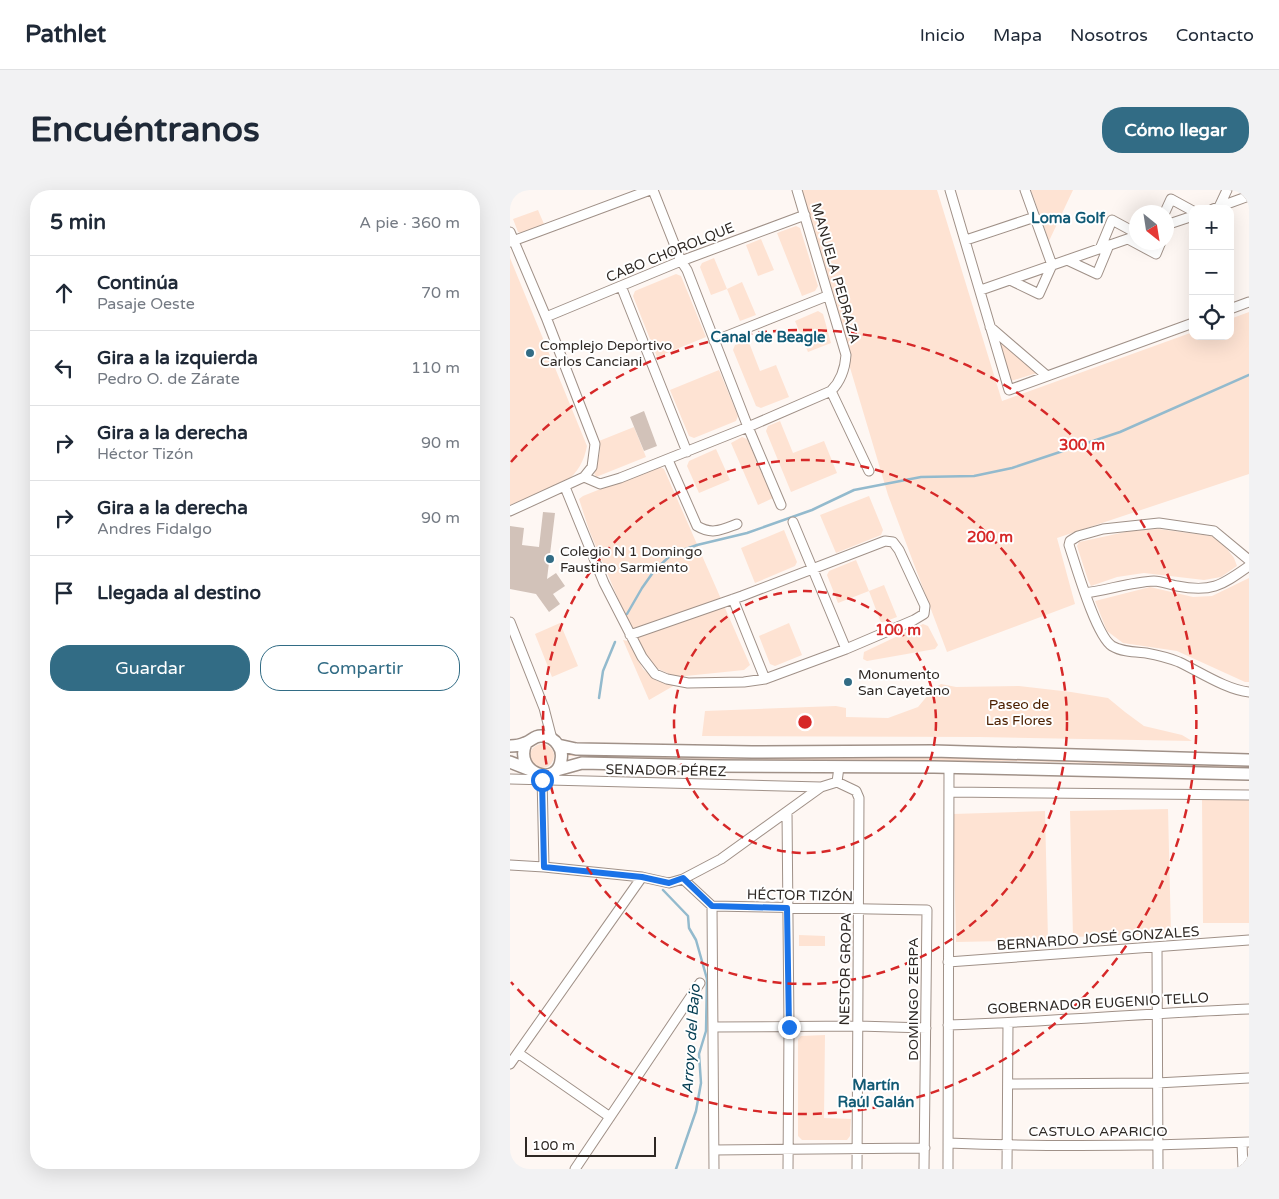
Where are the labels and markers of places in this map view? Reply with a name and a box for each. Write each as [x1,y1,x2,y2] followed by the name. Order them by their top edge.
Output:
[540,337,672,370] place label: Complejo Deportivo Carlos Canciani
[524,347,536,359] marker: Complejo Deportivo Carlos Canciani
[560,543,702,576] place label: Colegio N 1 Domingo Faustino Sarmiento
[544,553,556,565] marker: Colegio N 1 Domingo Faustino Sarmiento
[858,666,950,699] place label: Monumento San Cayetano
[842,676,854,688] marker: Monumento San Cayetano
[796,713,814,731] centre of rings

